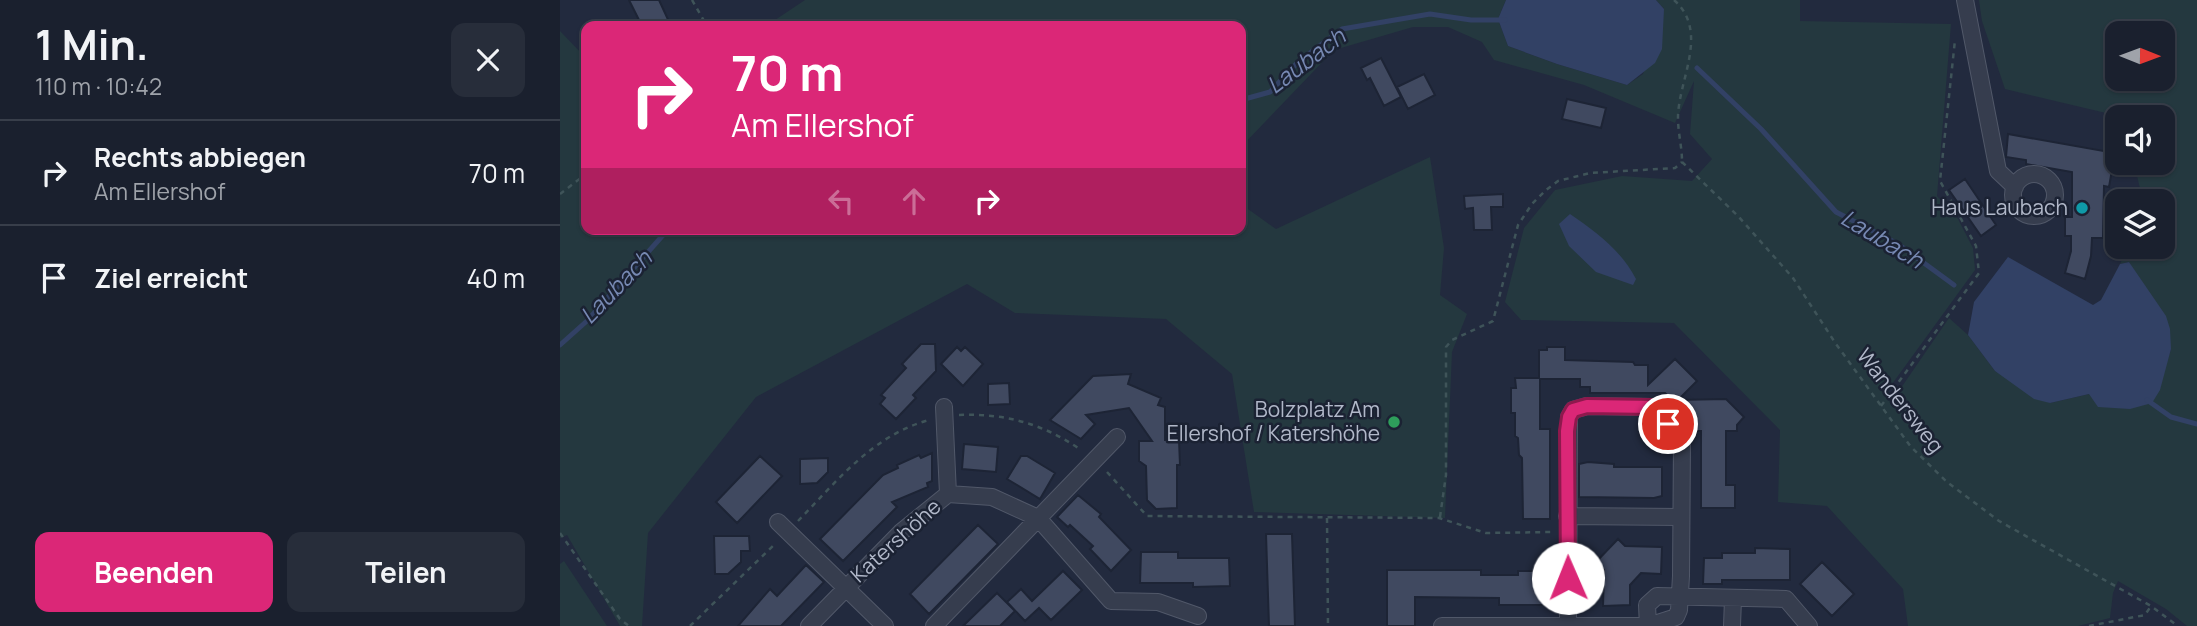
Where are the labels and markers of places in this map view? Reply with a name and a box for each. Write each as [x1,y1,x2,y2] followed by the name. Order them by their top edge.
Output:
[1931,193,2068,221] place label: Haus Laubach
[2074,200,2090,216] marker: Haus Laubach
[1638,394,1698,454] pin
[1167,395,1380,447] place label: Bolzplatz Am Ellershof / Katershöhe
[1386,414,1402,430] marker: Bolzplatz Am Ellershof / Katershöhe

